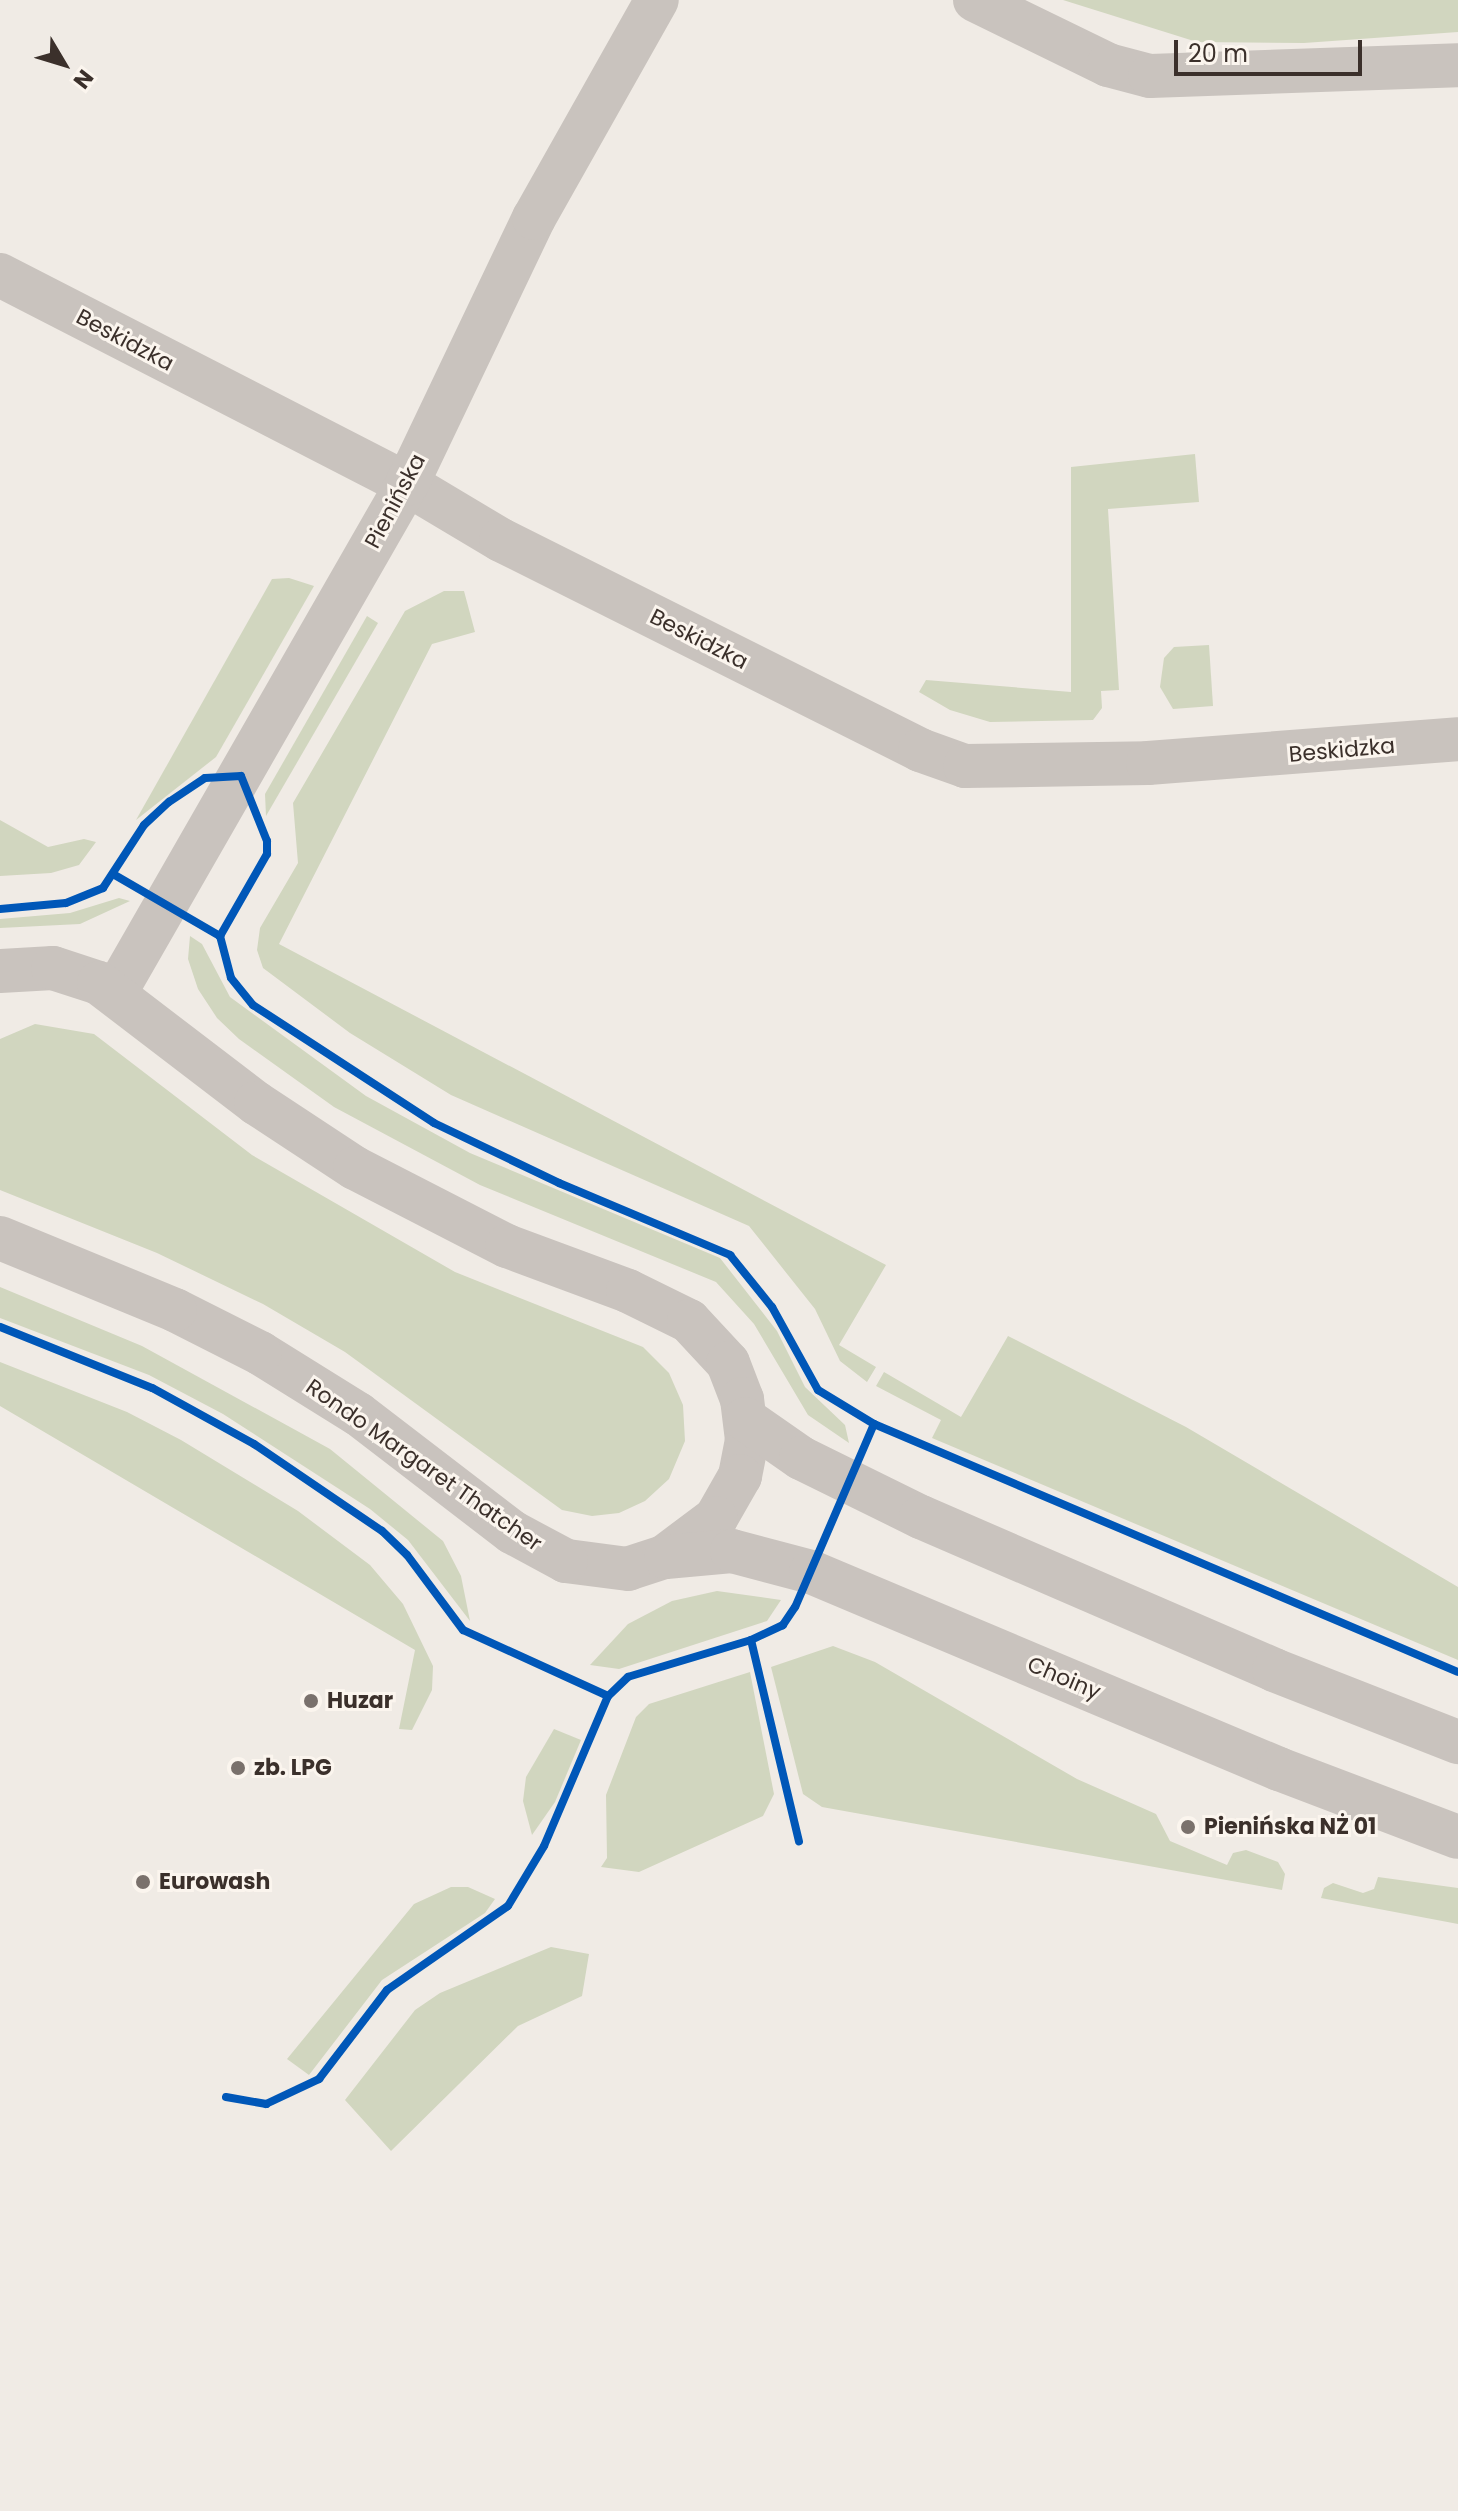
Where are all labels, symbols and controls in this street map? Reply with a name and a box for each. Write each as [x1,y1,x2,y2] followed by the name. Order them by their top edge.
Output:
[24,24,104,104] north arrow
[1178,24,1366,74] scale bar
[1188,37,1248,70] text: 20 m
[66,63,101,95] text: N
[72,303,178,377] street label: Beskidzka
[359,449,431,553] street label: Pienińska
[646,603,752,675] street label: Beskidzka
[1288,732,1396,768] street label: Beskidzka
[301,1373,547,1557] street label: Rondo Margaret Thatcher
[1023,1651,1105,1705] street label: Choiny
[327,1688,393,1714] place label: Huzar
[302,1692,320,1710] marker: Huzar
[254,1755,332,1781] place label: zb. LPG
[229,1759,247,1777] marker: zb. LPG
[1204,1814,1376,1840] place label: Pienińska NŻ 01
[1179,1818,1197,1836] marker: Pienińska NŻ 01
[159,1869,270,1895] place label: Eurowash
[134,1873,152,1891] marker: Eurowash

